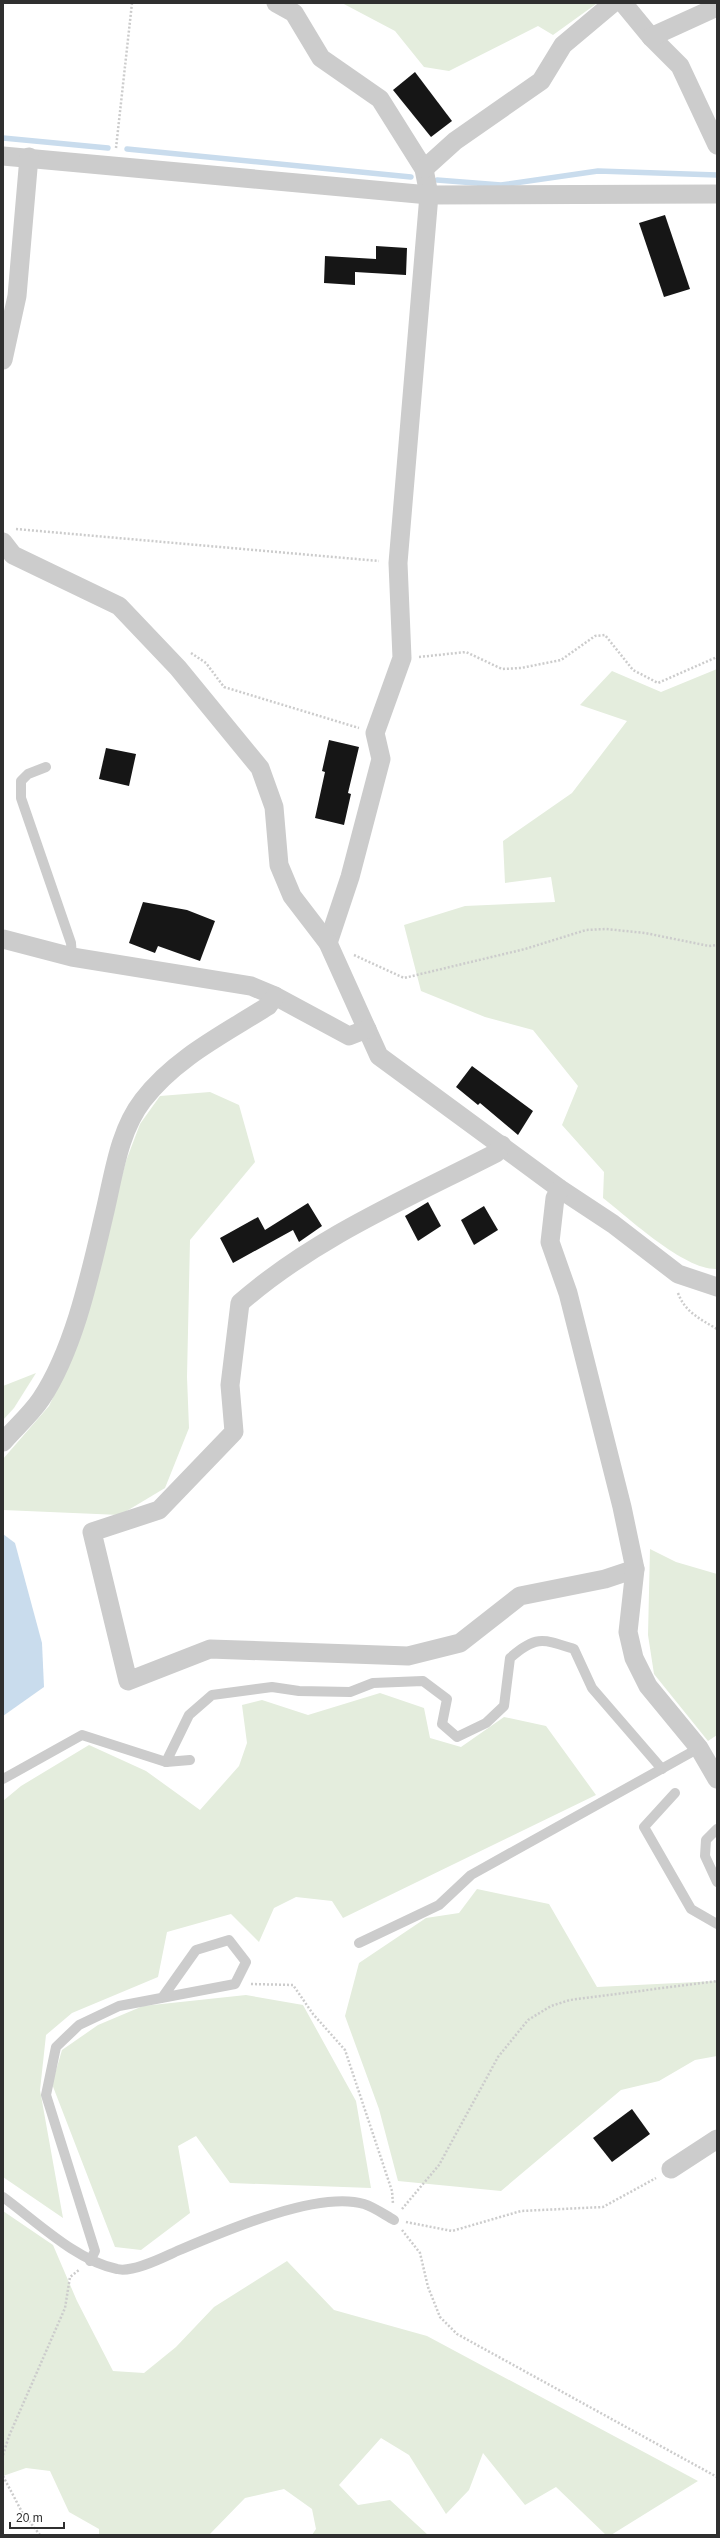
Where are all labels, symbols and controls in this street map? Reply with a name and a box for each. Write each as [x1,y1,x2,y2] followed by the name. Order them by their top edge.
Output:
[10,2504,64,2530] scale bar
[16,2511,43,2525] text: 20 m

